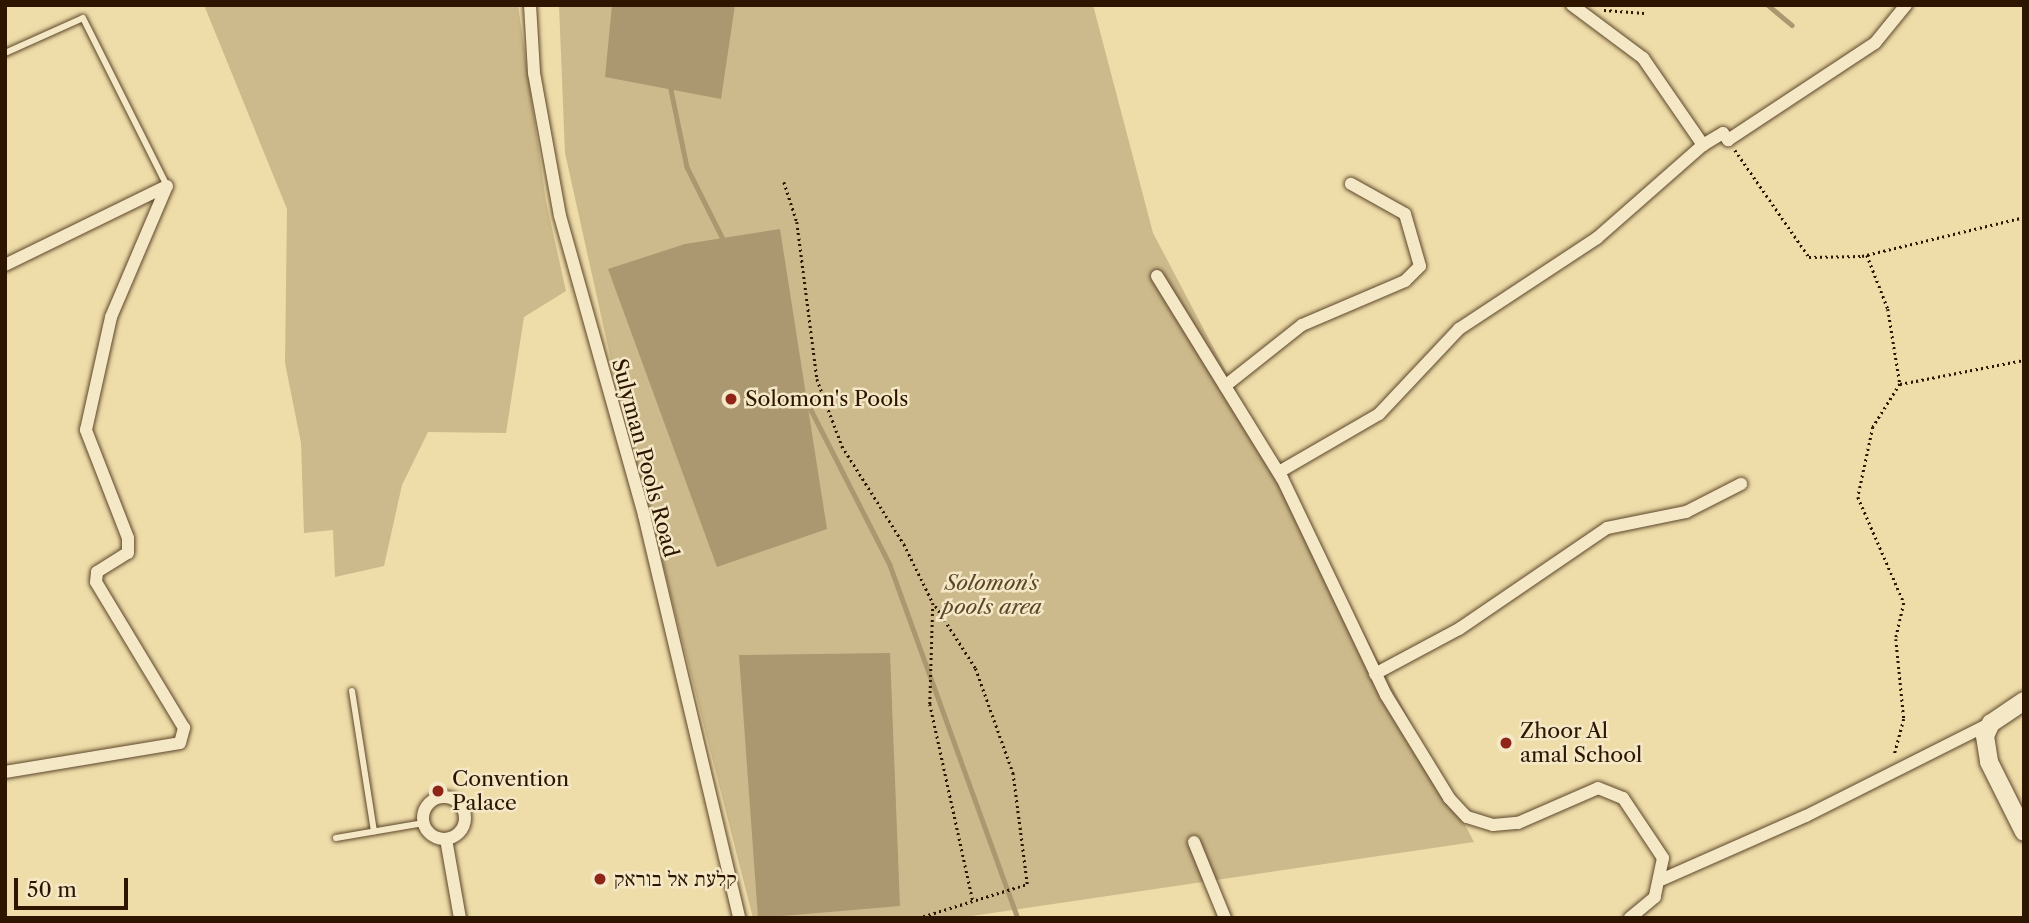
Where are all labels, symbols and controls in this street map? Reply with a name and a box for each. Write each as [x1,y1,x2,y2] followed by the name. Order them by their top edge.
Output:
[606,356,684,560] street label: Sulyman Pools Road
[745,386,908,412] place label: Solomon's Pools
[723,391,739,407] marker: Solomon's Pools
[942,570,1042,620] park label: Solomon's pools area
[1520,718,1642,768] place label: Zhoor Al amal School
[1498,735,1514,751] marker: Zhoor Al amal School
[452,766,569,816] place label: Convention Palace
[430,783,446,799] marker: Convention Palace
[18,864,131,908] scale bar
[614,866,737,892] place label: קלעת אל בוראק
[592,871,608,887] marker: קלעת אל בוראק
[27,877,77,902] text: 50 m

